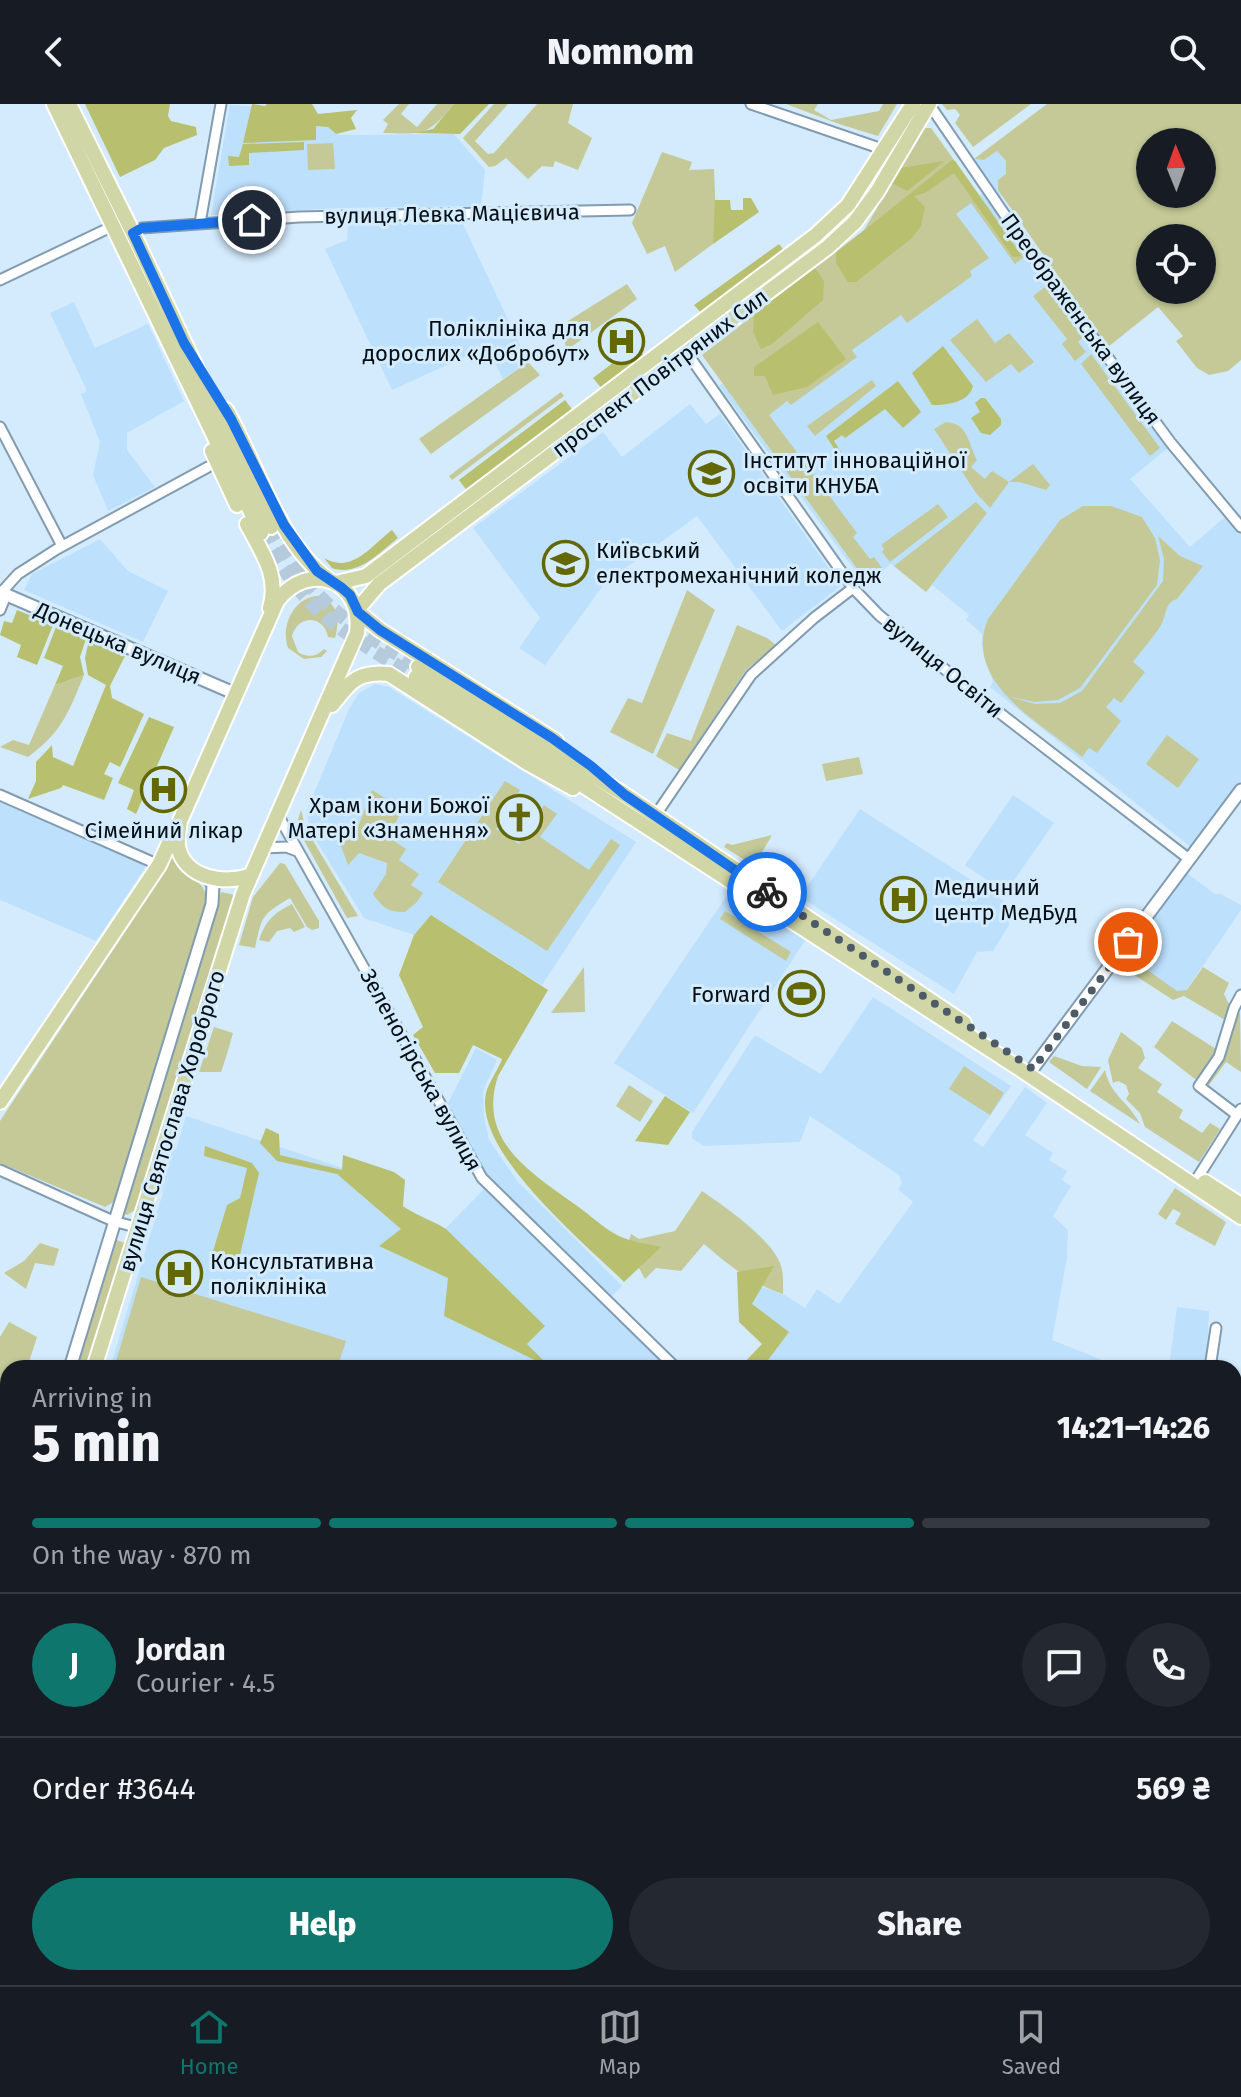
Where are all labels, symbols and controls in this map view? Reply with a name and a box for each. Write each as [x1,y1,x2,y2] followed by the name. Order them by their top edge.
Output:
[32,30,76,74] icon: back
[547,30,694,74] text: Nomnom
[1165,30,1209,74] icon: search
[1136,128,1216,208] north arrow
[1136,128,1216,304] map controls
[218,186,286,254] pin
[230,198,274,242] icon: home
[324,198,580,230] street label: вулиця Левка Мацієвича
[995,208,1167,430] street label: Преображенська вулиця
[1136,224,1216,304] button: locate
[547,283,773,463] street label: проспект Повітряних Сил
[363,315,590,367] place label: Поліклініка для дорослих «Добробут»
[597,317,645,365] hospital icon: Поліклініка для дорослих «Добробут»
[743,447,967,499] place label: Інститут інноваційної освіти КНУБА
[688,449,736,497] school or university icon: Інститут інноваційної освіти КНУБА
[596,537,882,589] place label: Київський електромеханічний коледж
[541,539,589,587] school or university icon: Київський електромеханічний коледж
[30,595,205,690] street label: Донецька вулиця
[877,610,1009,724] street label: вулиця Освіти
[140,765,188,813] hospital icon: Сімейний лікар
[288,792,490,844] place label: Храм ікони Божої Матері «Знамення»
[496,794,544,842] church icon: Храм ікони Божої Матері «Знамення»
[85,817,243,844] place label: Сімейний лікар
[727,852,807,932] courier
[745,870,789,914] icon: bike
[934,874,1077,926] place label: Медичний центр МедБуд
[879,876,927,924] hospital icon: Медичний центр МедБуд
[1094,908,1162,976] pin
[1106,920,1150,964] icon: bag
[354,964,488,1176] street label: Зеленогірська вулиця
[113,967,231,1275] street label: вулиця Святослава Хороброго
[778,970,826,1018] sports icon: Forward
[691,981,771,1008] place label: Forward
[210,1248,374,1300] place label: Консультативна поліклініка
[155,1250,203,1298] hospital icon: Консультативна поліклініка
[32,1383,153,1414] text: Arriving in
[1057,1410,1210,1446] text: 14:21–14:26
[32,1412,161,1475] text: 5 min
[32,1540,252,1571] text: On the way · 870 m
[1022,1623,1106,1707] button: chat
[1126,1623,1210,1707] button: phone
[136,1632,226,1668] text: Jordan
[69,1647,79,1683] text: J
[136,1668,275,1699] text: Courier · 4.5
[32,1771,195,1807] text: Order #3644
[1136,1771,1210,1807] text: 569 ₴
[32,1878,613,1970] button: Help
[629,1878,1210,1970] button: Share
[180,2005,238,2080] tab: Home
[598,2005,642,2080] tab: Map
[1002,2005,1061,2080] tab: Saved

